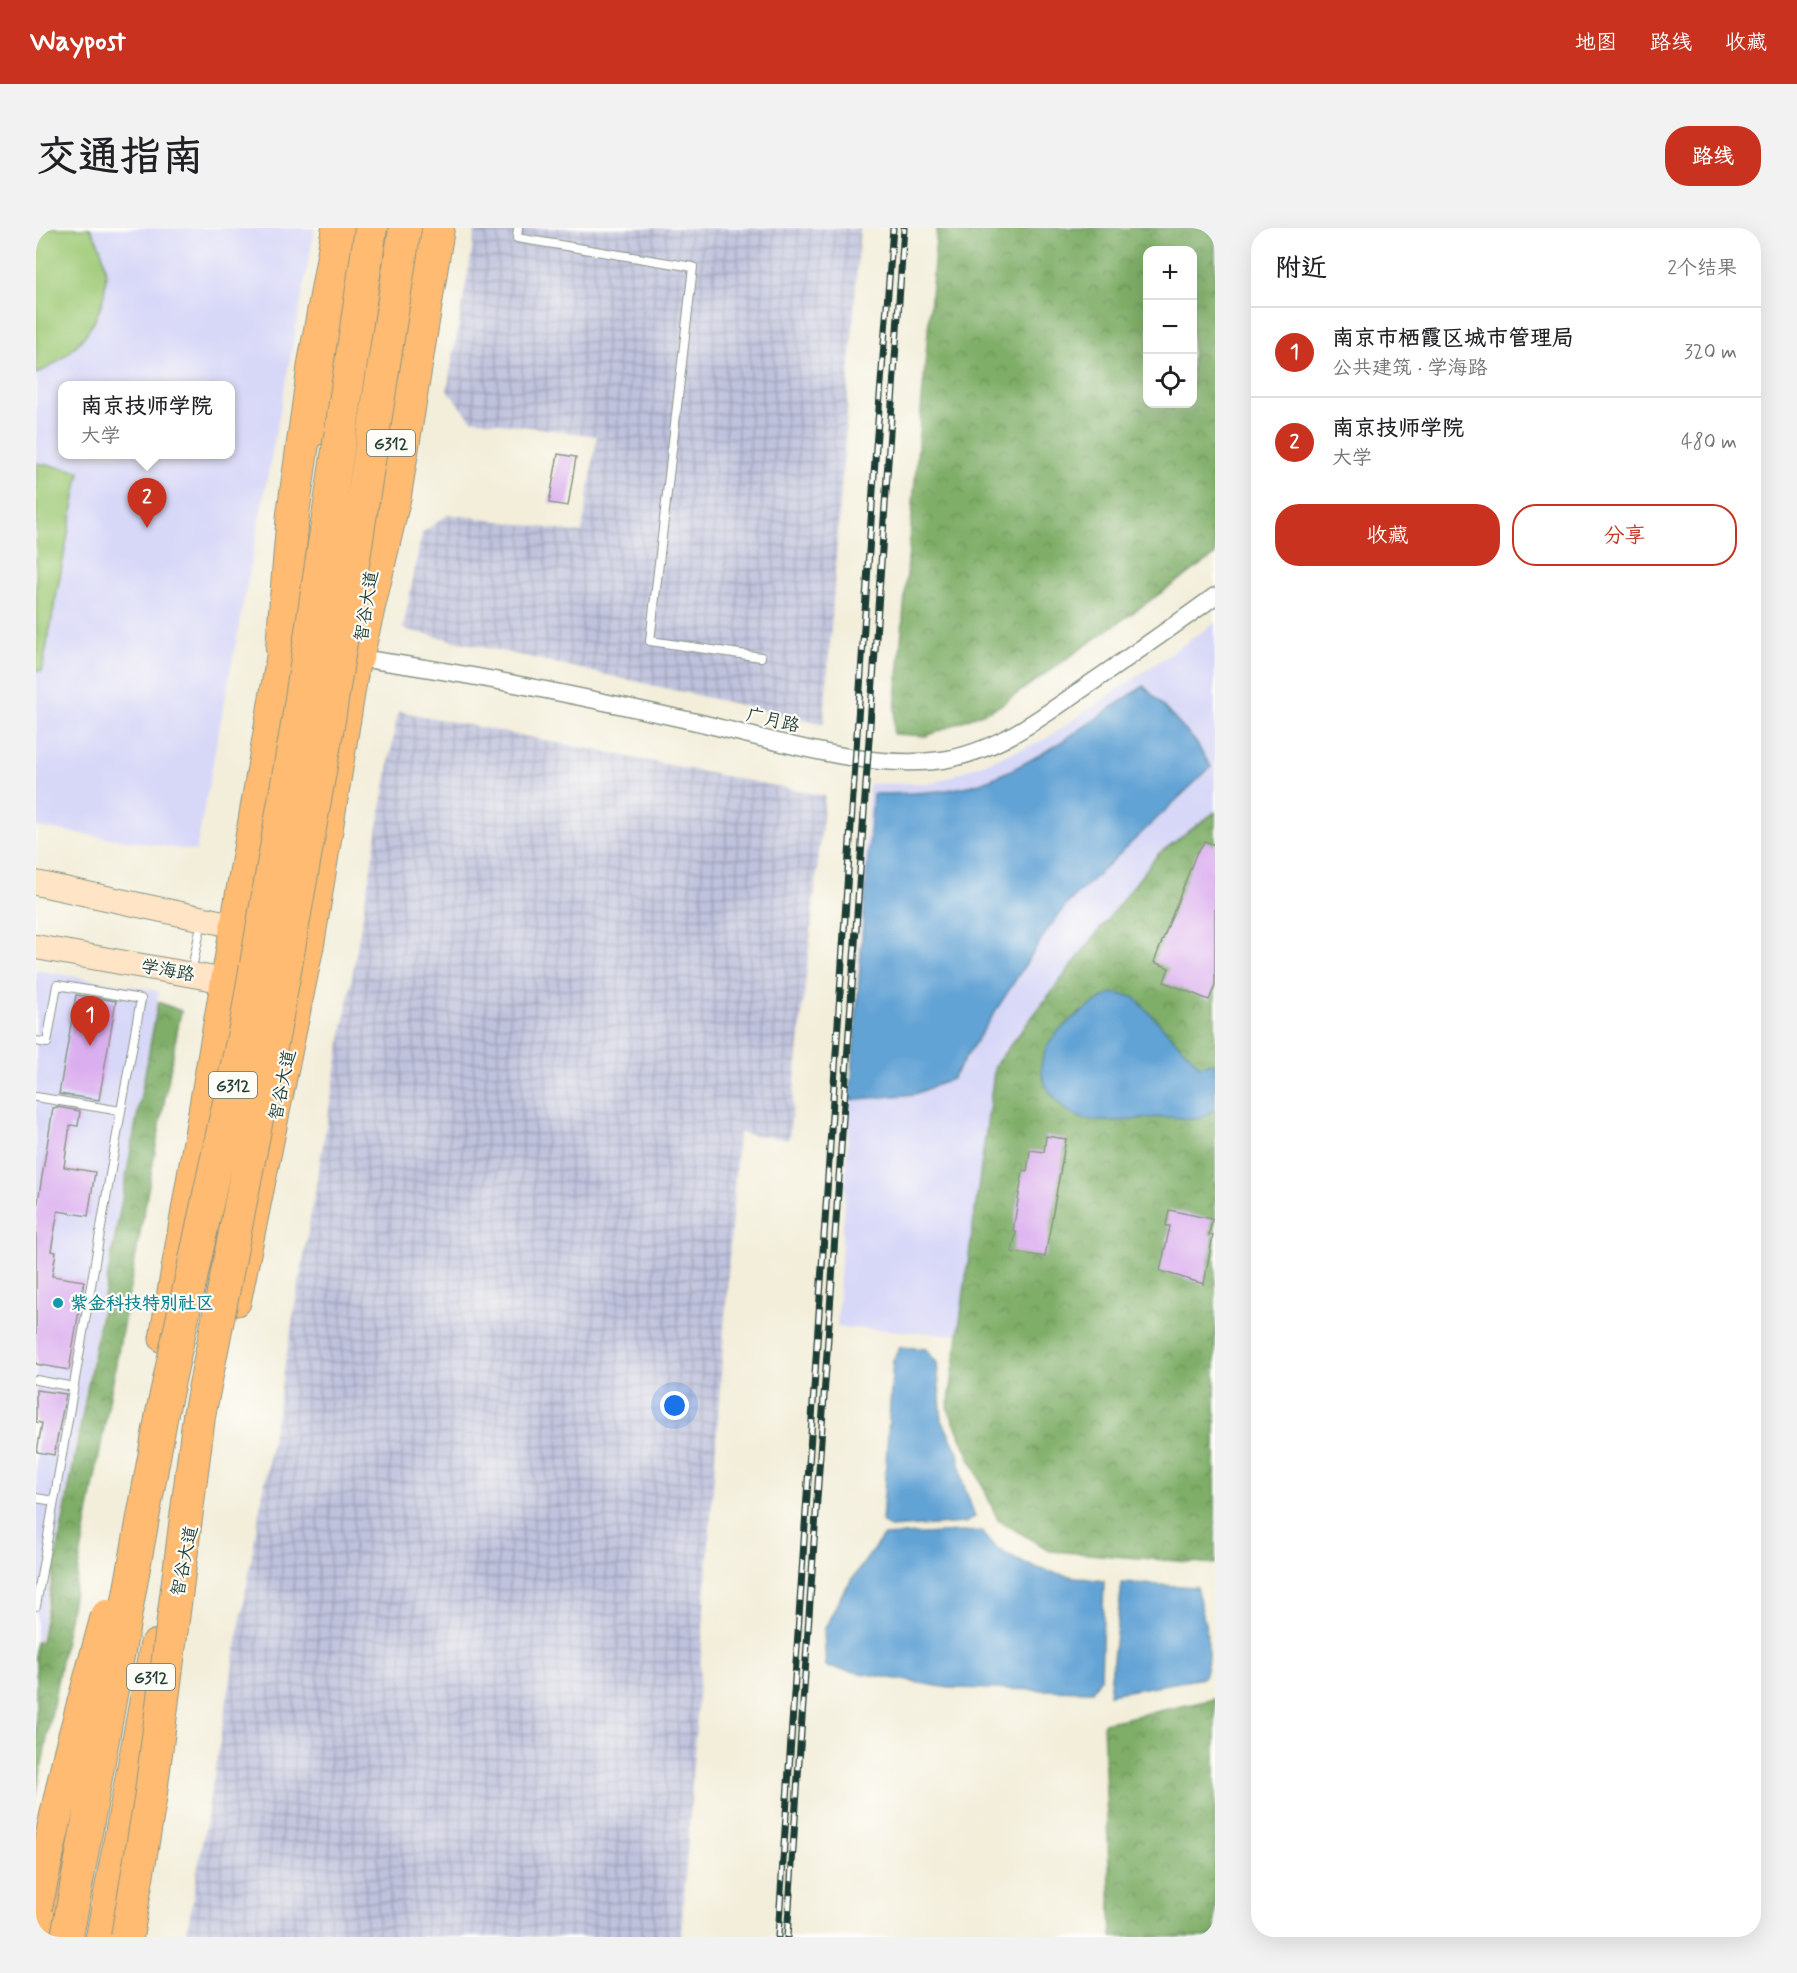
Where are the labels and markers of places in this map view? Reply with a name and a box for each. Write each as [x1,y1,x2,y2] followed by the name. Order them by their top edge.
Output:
[128,478,166,528] pin: 2
[70,996,110,1046] pin: 1
[70,1292,214,1316] place label: 紫金科技特别社区
[51,1296,65,1310] marker: 紫金科技特别社区

